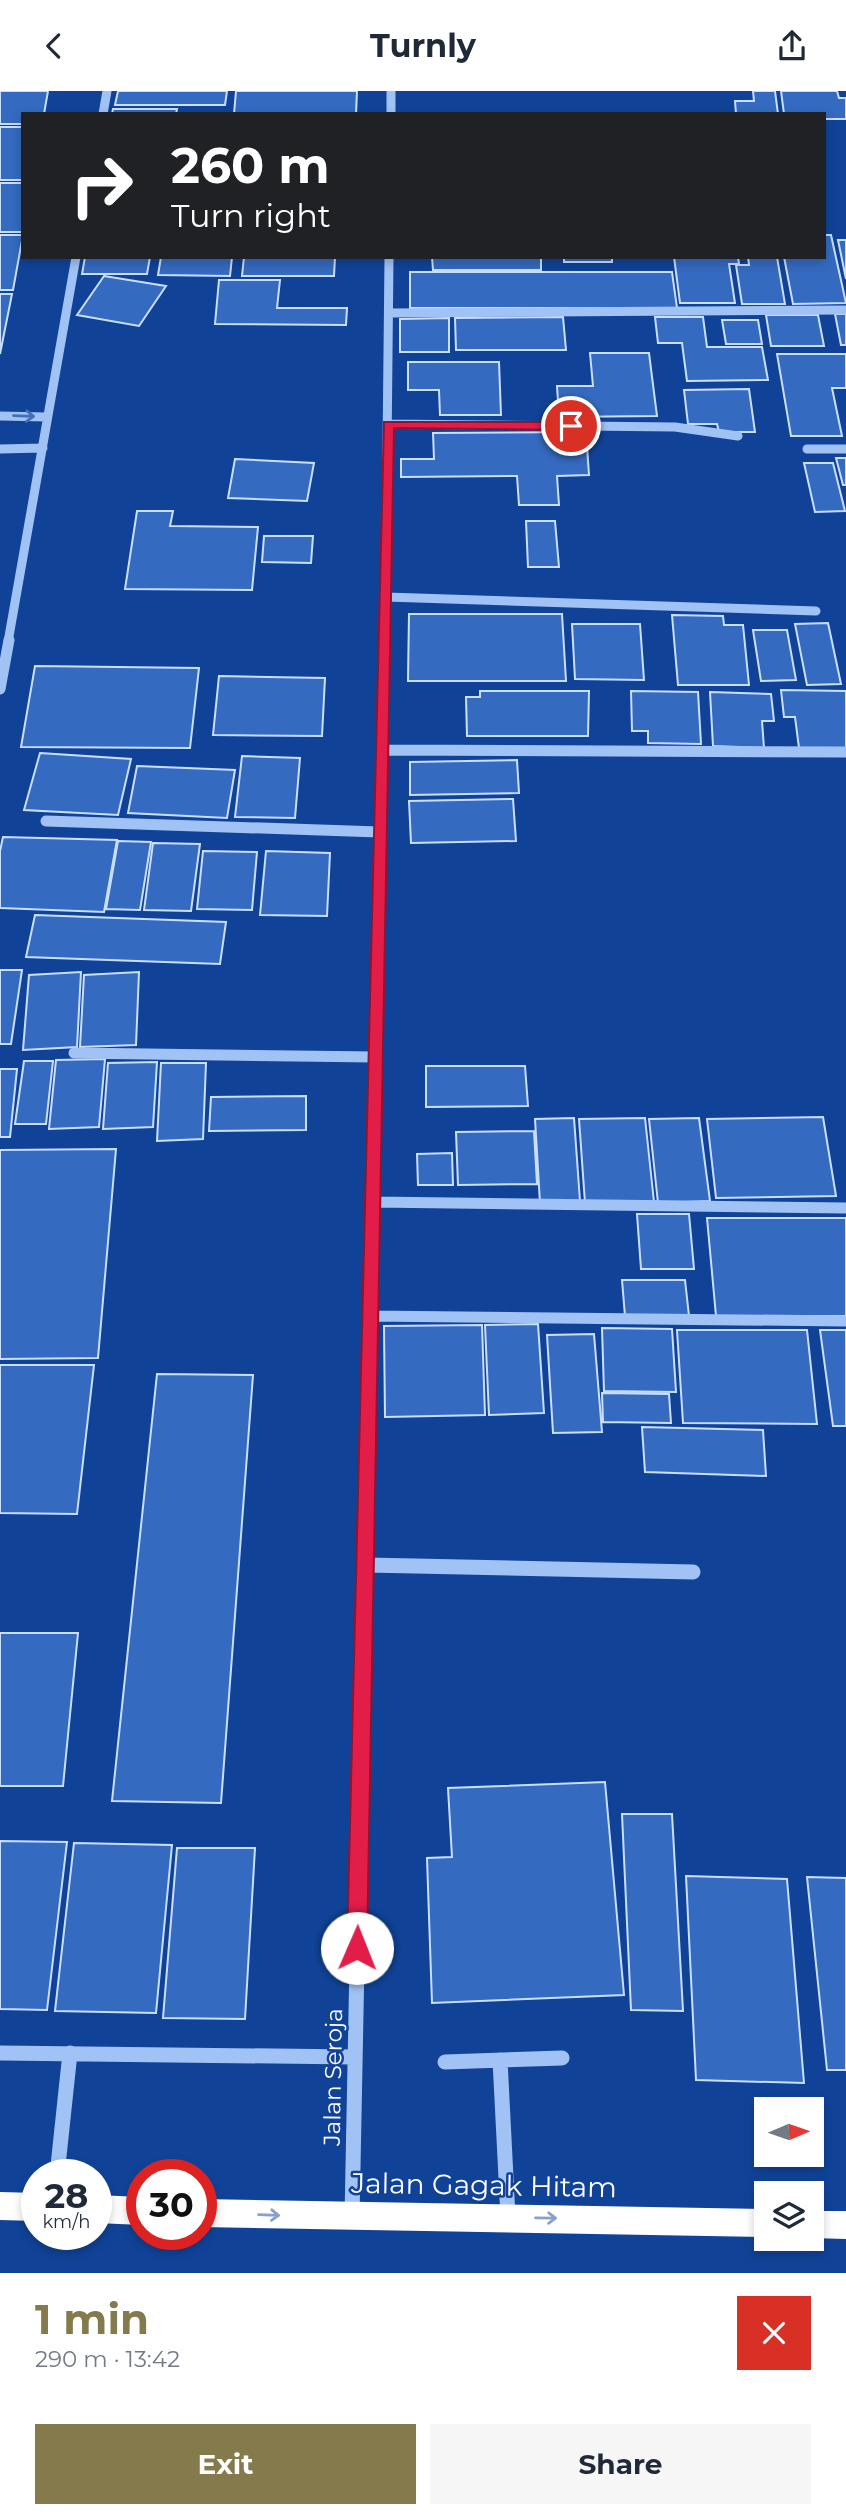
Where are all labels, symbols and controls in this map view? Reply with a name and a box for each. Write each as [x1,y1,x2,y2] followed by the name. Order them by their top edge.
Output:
[370,26,476,65] text: Turnly
[35,27,73,65] icon: back
[773,27,811,65] icon: share
[171,136,330,195] text: 260 m
[56,140,147,231] icon: right
[171,196,331,235] text: Turn right
[541,396,601,456] pin
[552,407,590,445] icon: arrive
[12,410,35,423] one-way arrow
[320,1911,394,1985] position arrow
[318,2008,348,2147] street label: Jalan Seroja
[754,2097,824,2167] north arrow
[754,2097,824,2251] map controls
[126,2159,217,2250] speed limit sign: 30
[350,2166,617,2204] street label: Jalan Gagak Hitam
[45,2174,88,2217] text: 28
[754,2181,824,2251] button: layers
[258,2208,281,2222] one-way arrow
[42,2211,91,2233] text: km/h
[534,2211,557,2225] one-way arrow
[35,2293,149,2345] text: 1 min
[737,2296,811,2370] button: close
[35,2345,180,2373] text: 290 m · 13:42
[35,2424,416,2504] button: Exit
[430,2424,811,2504] button: Share

